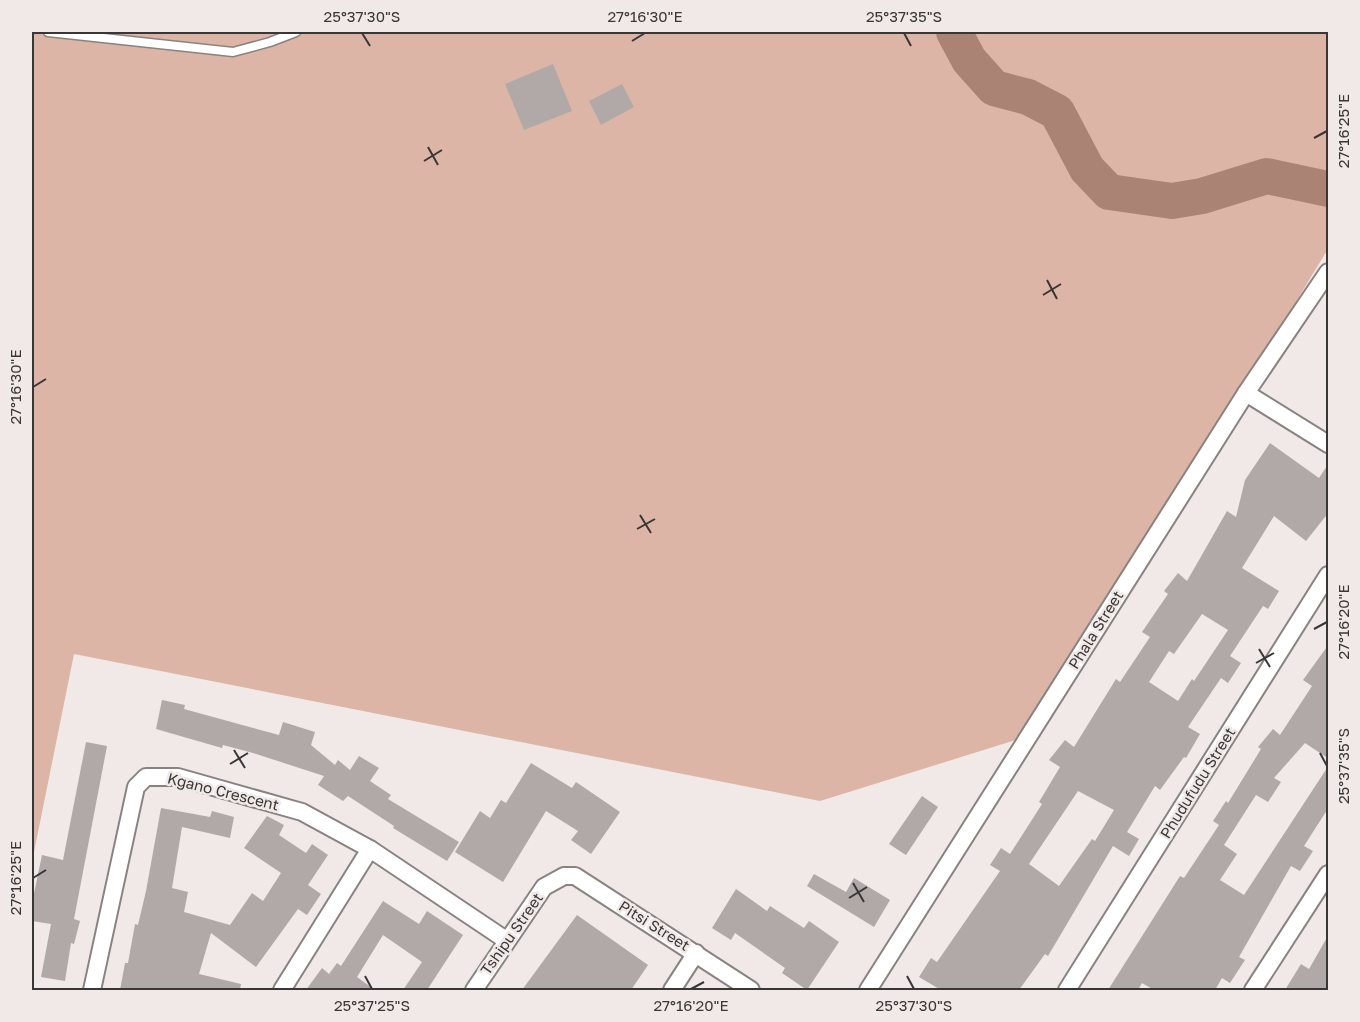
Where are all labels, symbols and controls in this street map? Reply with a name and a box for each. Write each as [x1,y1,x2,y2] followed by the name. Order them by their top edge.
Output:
[324,7,400,25] text: 25°37'30"S
[607,7,683,25] text: 27°16'30"E
[866,7,942,25] text: 25°37'35"S
[1334,94,1352,168] text: 27°16'25"E
[6,349,24,425] text: 27°16'30"E
[1334,584,1352,660] text: 27°16'20"E
[1064,587,1126,672] street label: Phala Street
[1156,724,1239,841] street label: Phudufudu Street
[1334,728,1352,804] text: 25°37'35"S
[166,768,281,814] street label: Kgano Crescent
[6,841,24,915] text: 27°16'25"E
[476,889,546,978] street label: Tshipu Street
[616,896,693,954] street label: Pitsi Street
[334,996,410,1014] text: 25°37'25"S
[653,996,729,1014] text: 27°16'20"E
[876,996,952,1014] text: 25°37'30"S

